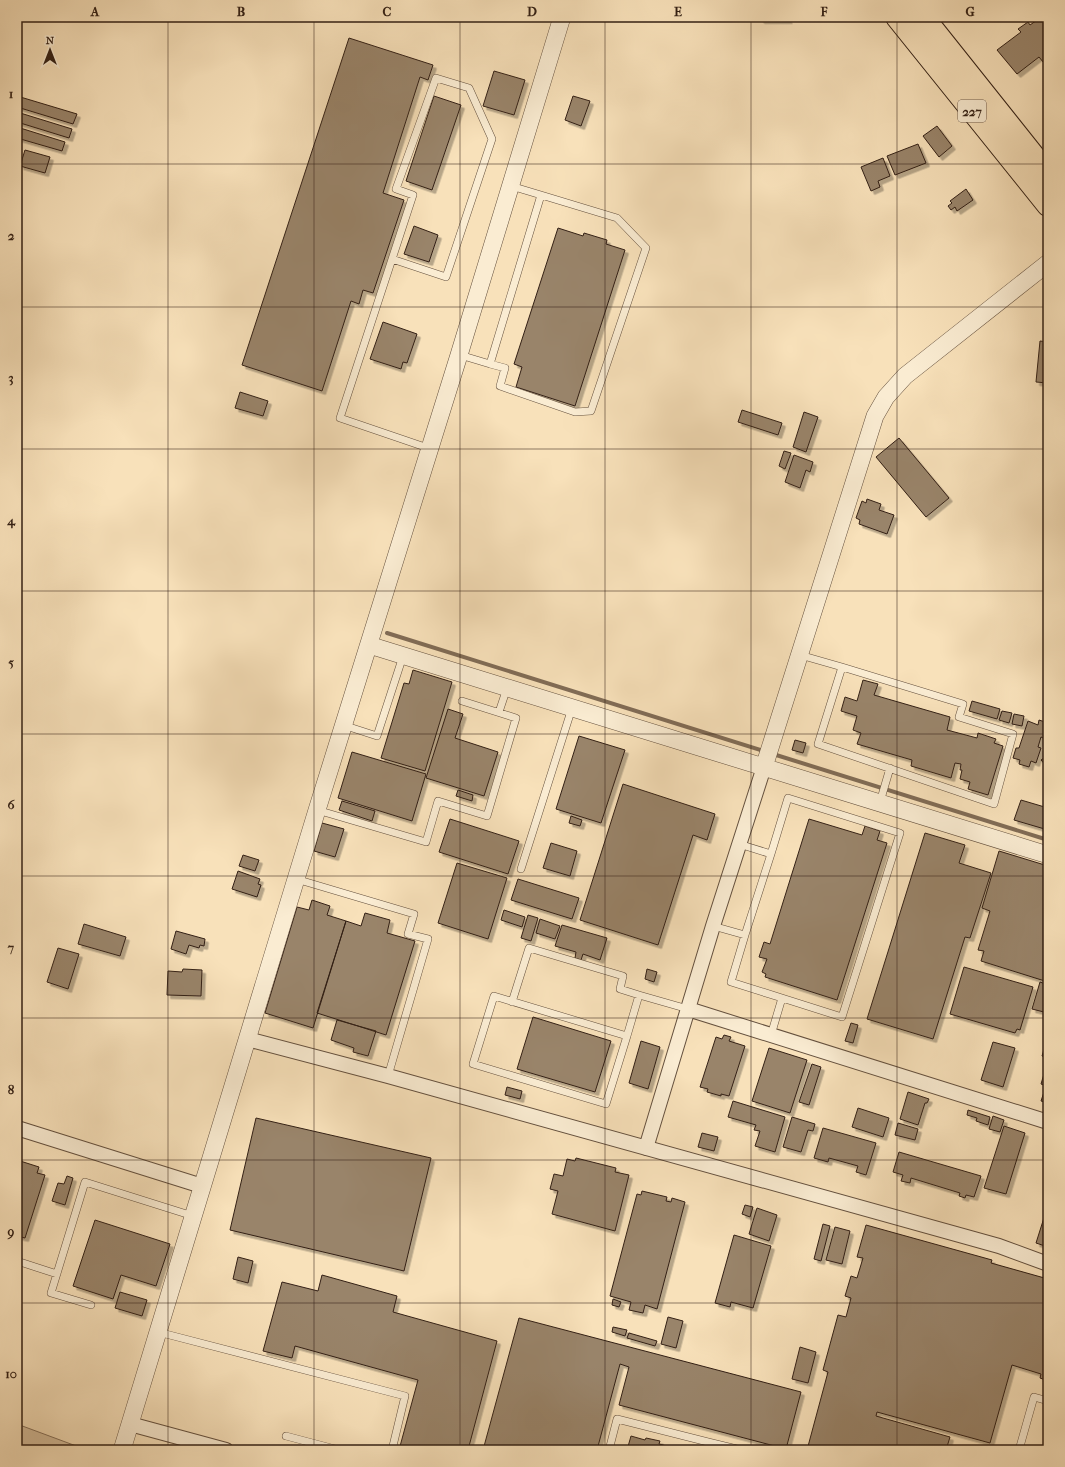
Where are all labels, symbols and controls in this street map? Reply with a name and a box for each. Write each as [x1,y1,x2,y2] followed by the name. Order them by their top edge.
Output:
[90,4,100,19] text: A
[237,4,246,19] text: B
[383,4,392,19] text: C
[527,4,537,19] text: D
[674,4,682,19] text: E
[820,4,828,19] text: F
[965,4,975,19] text: G
[30,30,70,70] north arrow
[46,34,55,47] text: N
[9,86,14,101] text: 1
[958,100,986,122] road number: 227
[8,228,15,243] text: 2
[8,370,14,386] text: 3
[6,513,16,529] text: 4
[8,655,14,670] text: 5
[7,797,15,812] text: 6
[7,940,15,955] text: 7
[8,1082,15,1097] text: 8
[7,1224,15,1240] text: 9
[5,1366,17,1381] text: 10

